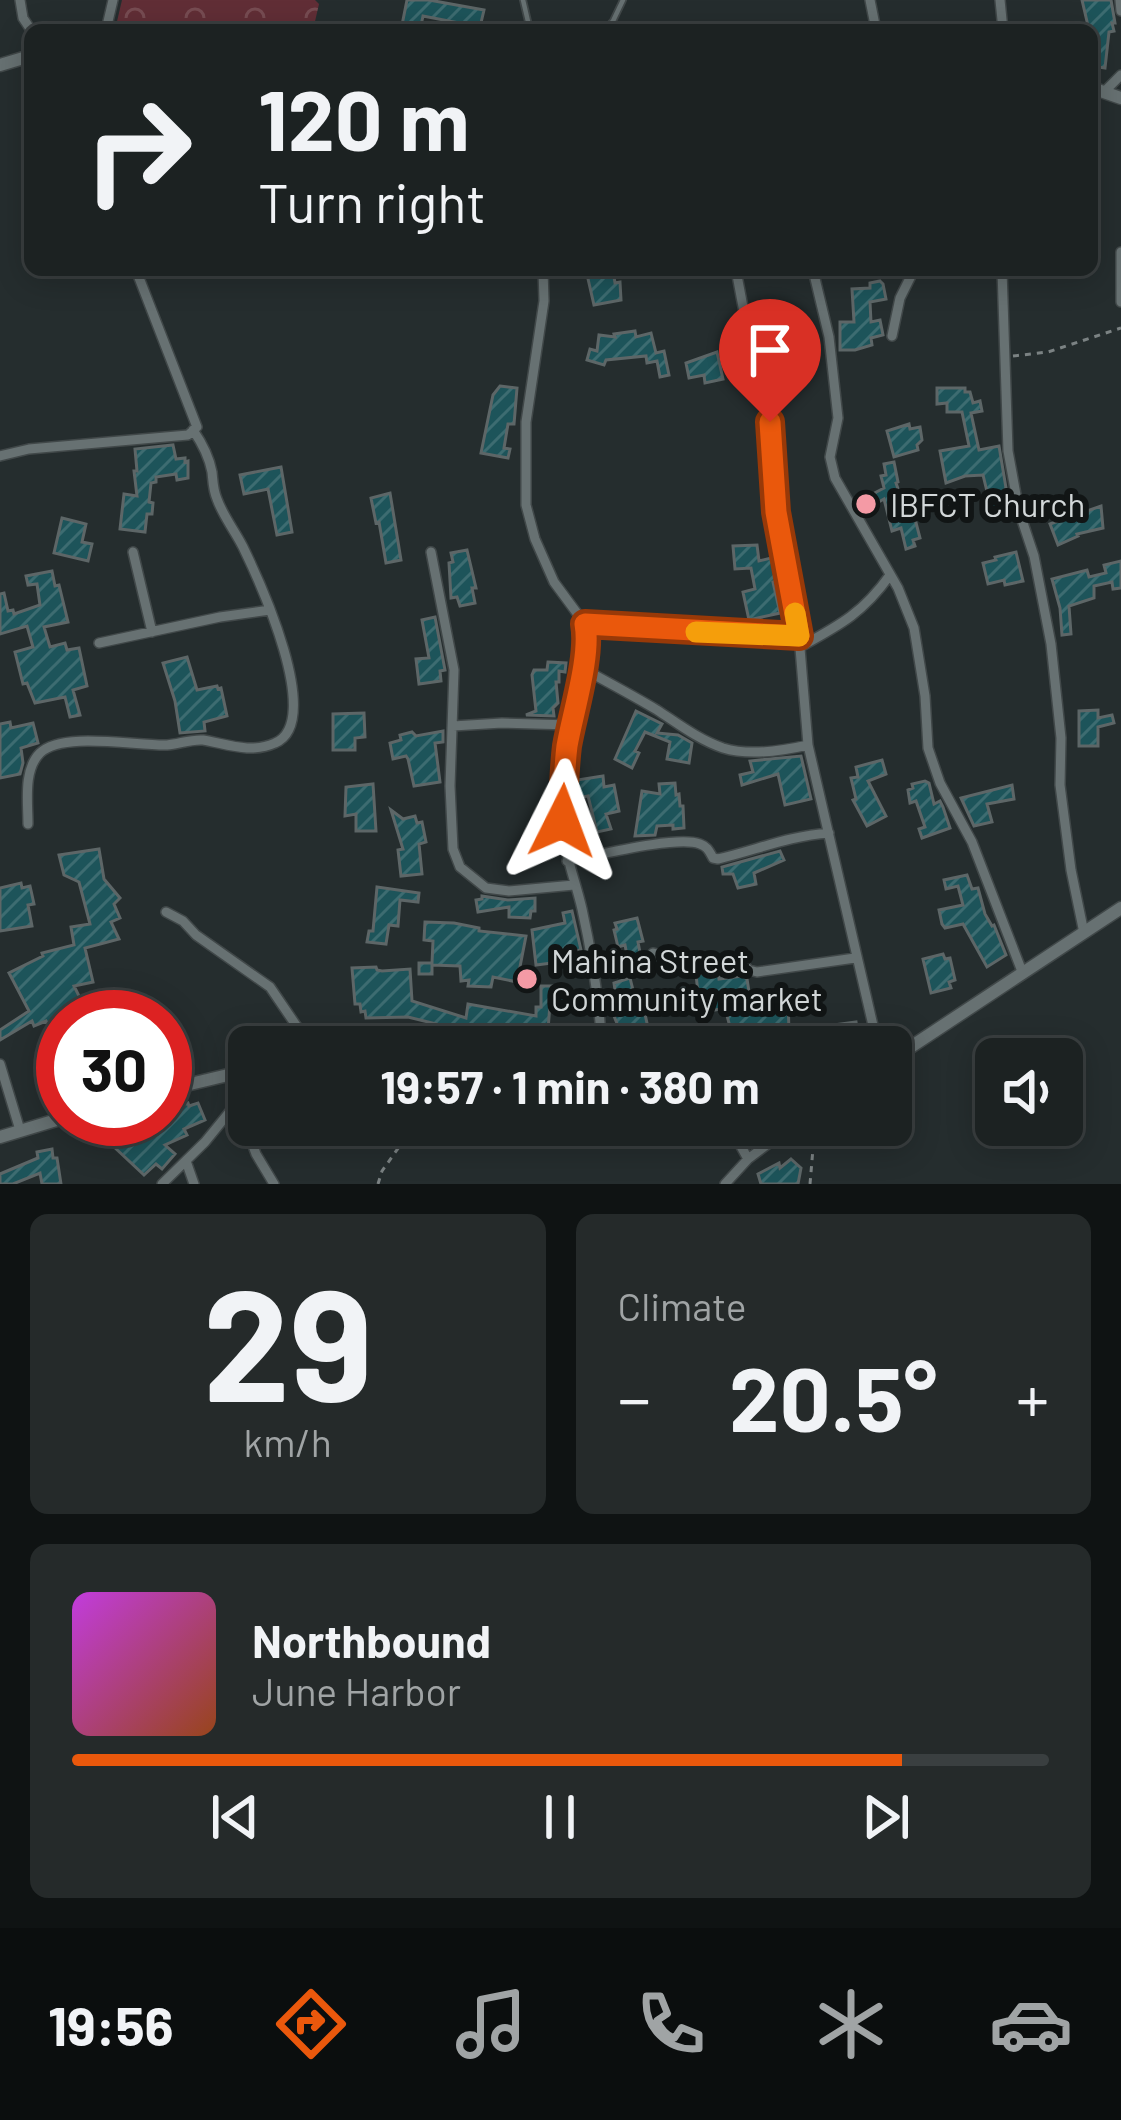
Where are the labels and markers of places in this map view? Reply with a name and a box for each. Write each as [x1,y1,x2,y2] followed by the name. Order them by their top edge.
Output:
[719,299,821,422] pin
[890,484,1085,524] place label: IBFCT Church
[853,491,879,517] marker: IBFCT Church
[551,940,823,1018] place label: Mahina Street Community market
[514,966,540,992] marker: Mahina Street Community market

